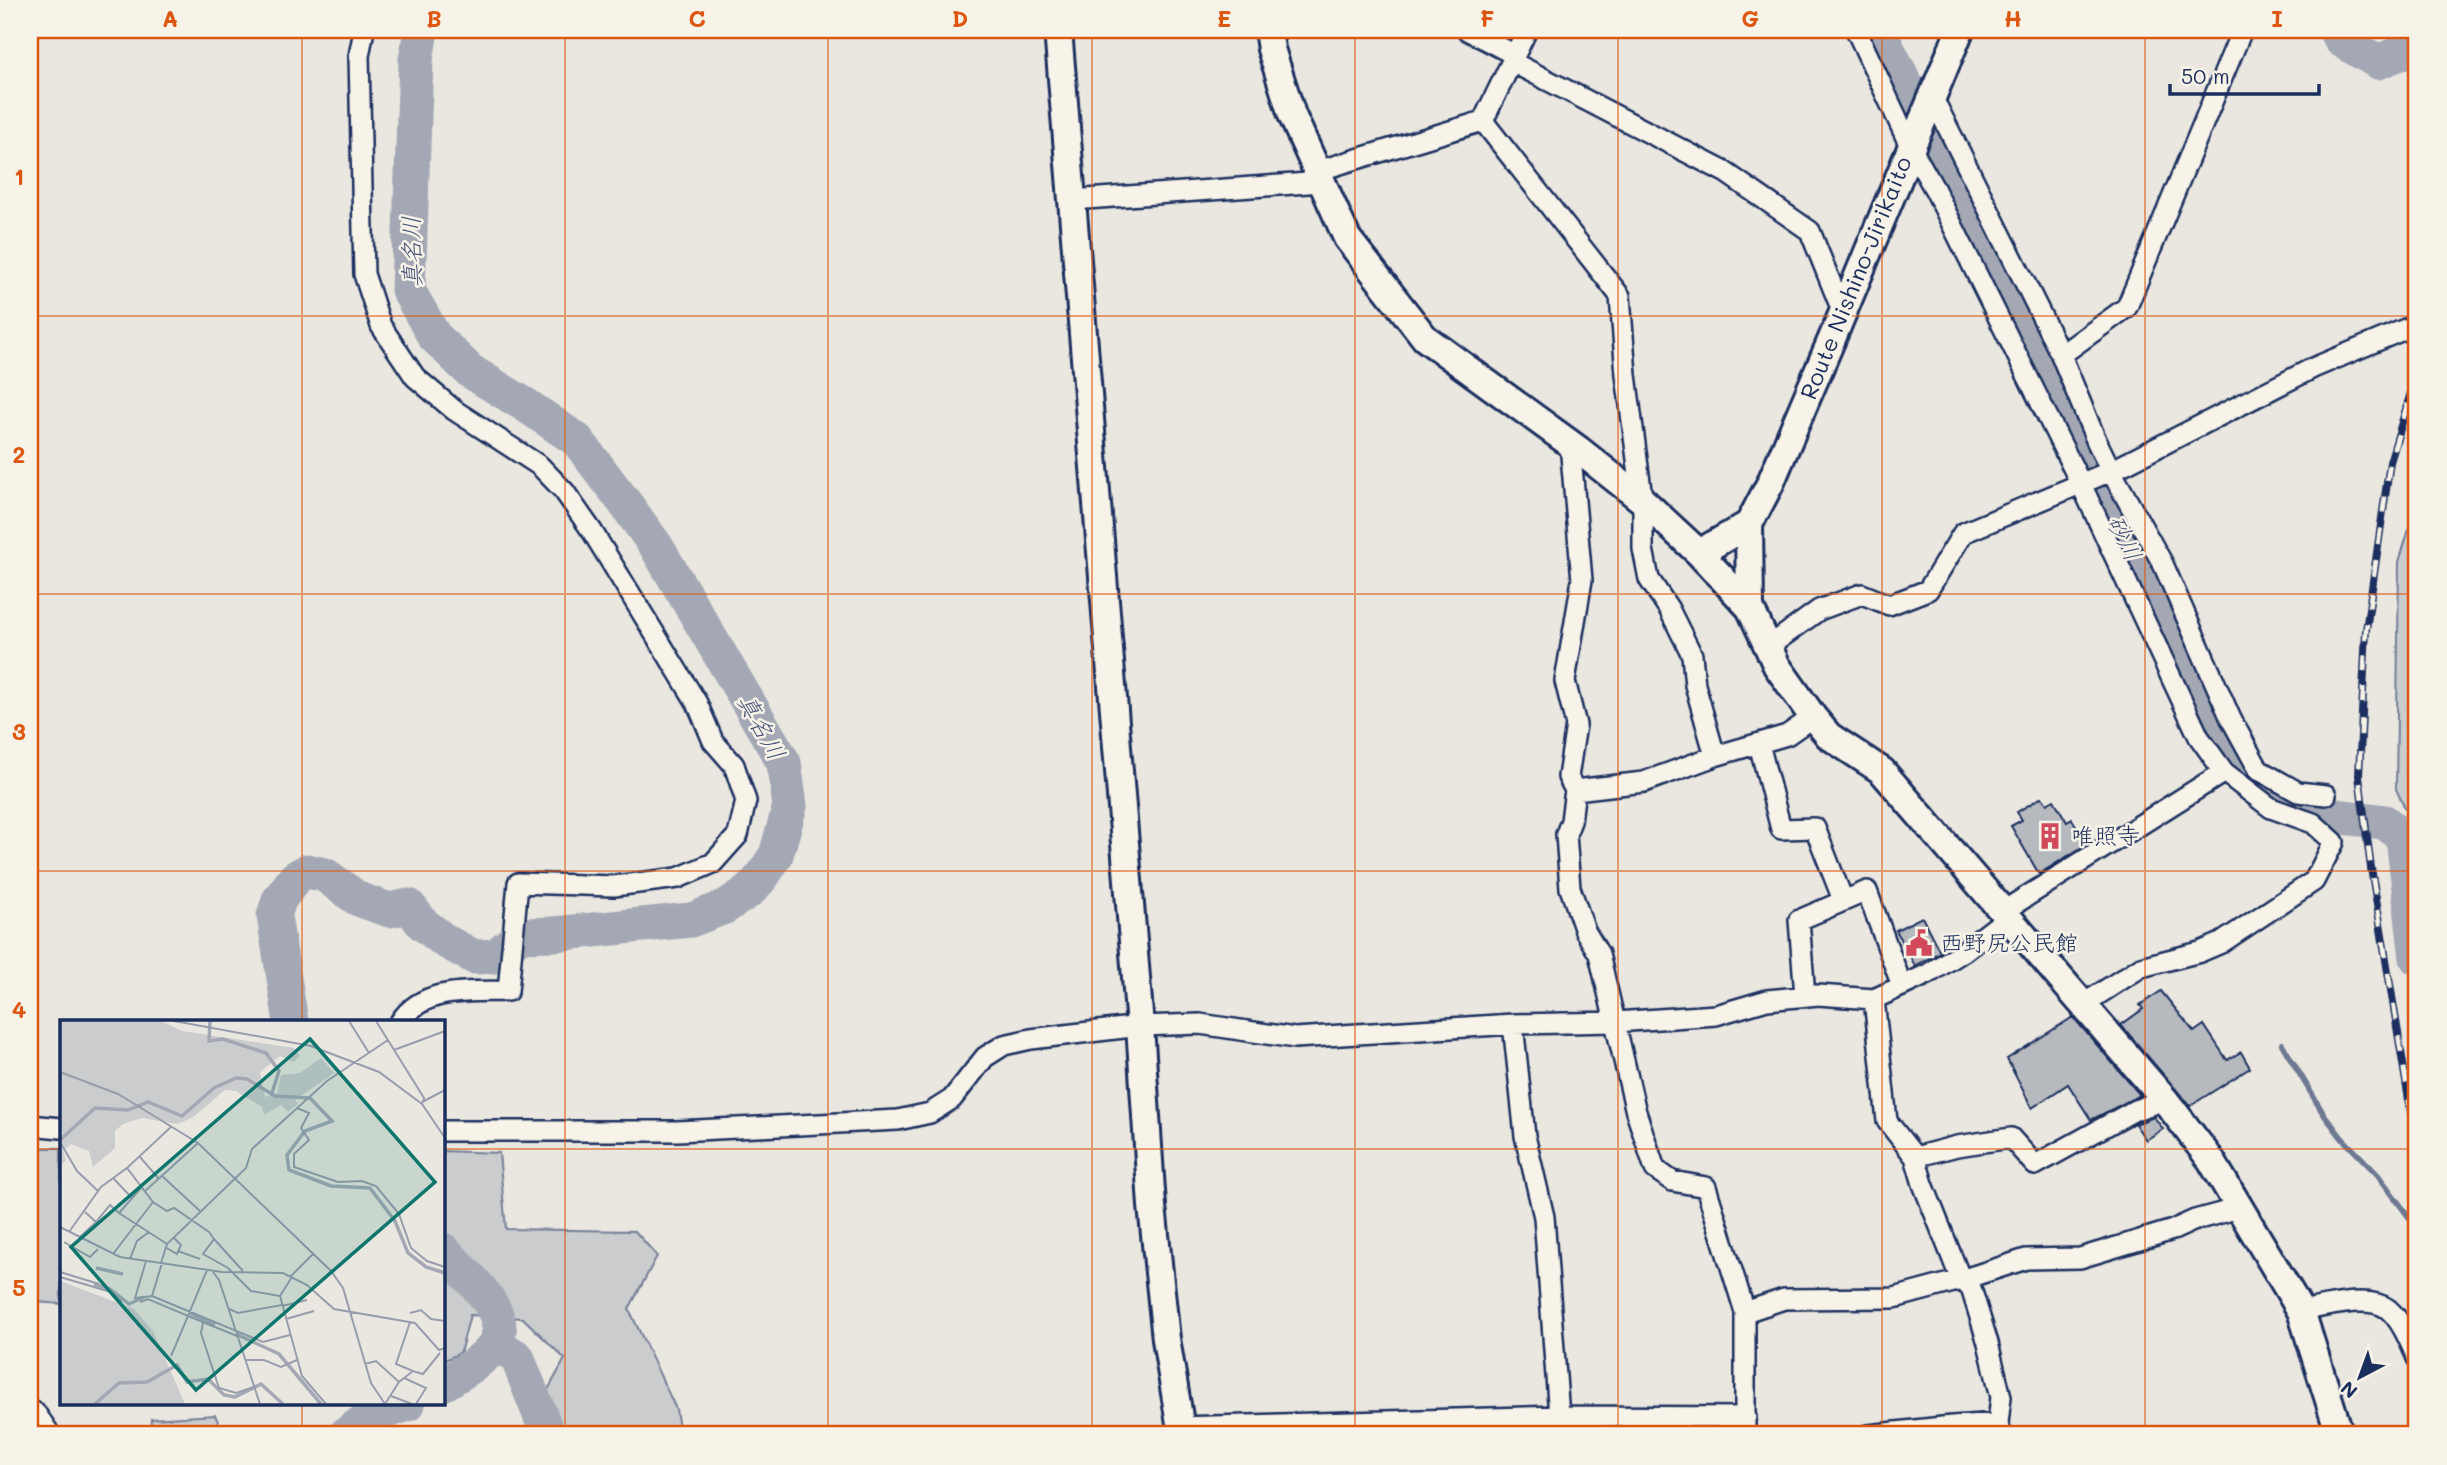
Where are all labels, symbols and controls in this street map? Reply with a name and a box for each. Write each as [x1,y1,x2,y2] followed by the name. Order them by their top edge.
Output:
[162,3,178,33] text: A
[426,3,442,33] text: B
[688,3,706,33] text: C
[952,3,968,33] text: D
[1217,3,1231,33] text: E
[1480,3,1494,33] text: F
[1741,3,1759,33] text: G
[2004,3,2022,33] text: H
[2271,3,2283,33] text: I
[2170,52,2319,96] scale bar
[2181,62,2230,89] text: 50 m
[1793,152,1918,404] street label: Route Nishino-Jirikaito
[14,161,24,191] text: 1
[394,216,427,288] water label: 真名川
[13,439,25,469] text: 2
[2101,509,2150,566] water label: 砂川
[731,687,793,765] water label: 真名川
[12,716,26,746] text: 3
[2071,820,2140,850] place label: 唯照寺
[2035,821,2065,851] building icon: 唯照寺
[1940,927,2078,957] place label: 西野尻公民館
[1904,928,1934,958] public building icon: 西野尻公民館
[12,994,26,1024] text: 4
[60,1020,444,1406] inset map
[12,1272,26,1302] text: 5
[2324,1342,2394,1412] north arrow
[2335,1376,2362,1404] text: N

